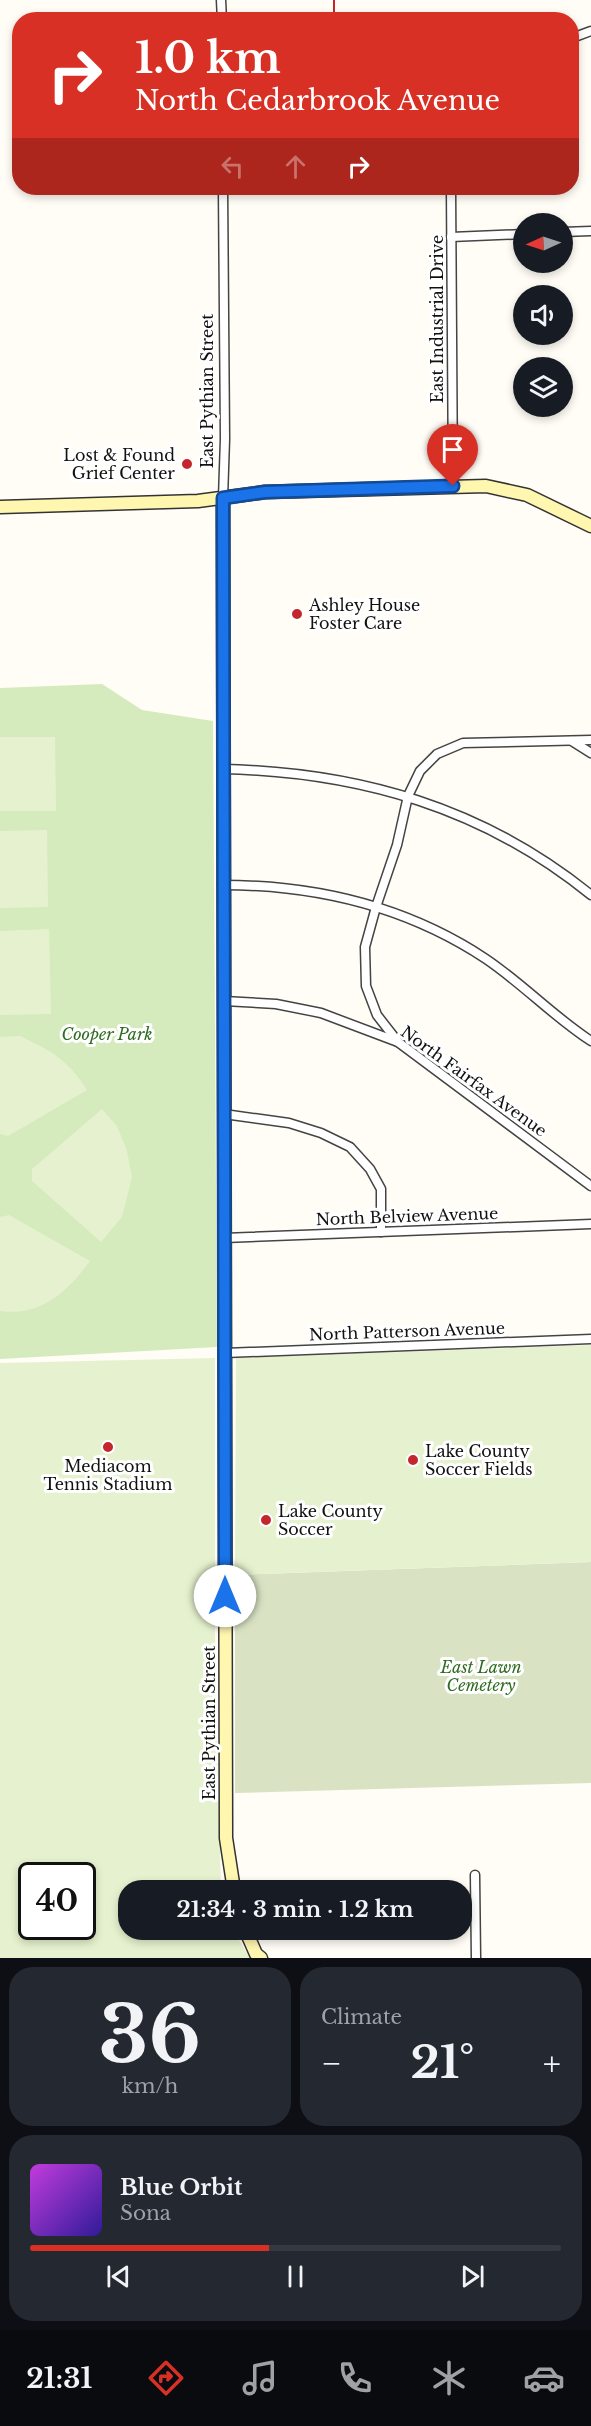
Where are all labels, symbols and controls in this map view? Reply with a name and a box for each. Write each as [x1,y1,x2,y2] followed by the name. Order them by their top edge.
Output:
[135,32,281,84] text: 1.0 km
[36,36,114,114] icon: right
[135,84,500,117] text: North Cedarbrook Avenue
[216,150,249,183] icon: left
[279,150,312,183] icon: ahead
[342,150,375,183] icon: right
[513,213,573,273] north arrow
[513,213,573,417] map controls
[427,235,447,403] street label: East Industrial Drive
[513,285,573,345] button: sound
[197,314,217,468] street label: East Pythian Street
[513,357,573,417] button: layers
[427,424,478,486] pin
[436,433,469,466] icon: arrive
[63,445,175,483] place label: Lost & Found Grief Center
[180,457,194,471] marker: Lost & Found Grief Center
[308,595,420,633] place label: Ashley House Foster Care
[290,607,304,621] marker: Ashley House Foster Care
[397,1021,551,1141] street label: North Fairfax Avenue
[62,1024,152,1044] park label: Cooper Park
[315,1203,499,1229] street label: North Belview Avenue
[309,1318,505,1344] street label: North Patterson Avenue
[101,1440,115,1454] marker: Mediacom Tennis Stadium
[425,1441,533,1479] place label: Lake County Soccer Fields
[406,1453,420,1467] marker: Lake County Soccer Fields
[44,1456,172,1494] place label: Mediacom Tennis Stadium
[278,1501,384,1539] place label: Lake County Soccer
[259,1513,273,1527] marker: Lake County Soccer
[193,1564,257,1628] position arrow
[199,1646,219,1800] street label: East Pythian Street
[440,1657,521,1695] park label: East Lawn Cemetery
[18,1862,96,1940] speed limit sign: 40
[176,1896,414,1923] text: 21:34 · 3 min · 1.2 km
[99,1986,201,2083] text: 36
[321,2005,402,2029] text: Climate
[410,2034,474,2090] text: 21°
[321,2043,342,2084] text: −
[543,2043,561,2084] text: +
[122,2074,178,2098] text: km/h
[120,2174,242,2201] text: Blue Orbit
[120,2201,171,2225] text: Sona
[102,2260,135,2293] icon: previous
[279,2260,312,2293] icon: pause
[456,2260,489,2293] icon: next
[145,2357,187,2399] icon: directions
[239,2357,281,2399] icon: music
[334,2357,376,2399] icon: phone
[428,2357,470,2399] icon: climate
[523,2357,565,2399] icon: car
[26,2362,92,2395] text: 21:31

